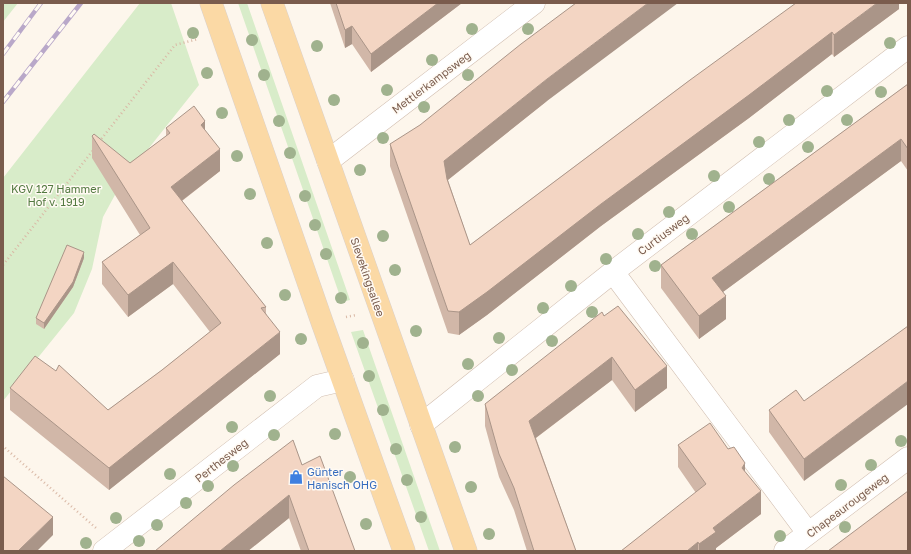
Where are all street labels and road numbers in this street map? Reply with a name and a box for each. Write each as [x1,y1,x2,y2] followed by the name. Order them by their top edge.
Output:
[389,48,473,116] street label: Mettlerkampsweg
[635,211,691,257] street label: Curtiusweg
[348,236,388,318] street label: Sievekingsallee
[192,435,250,485] street label: Perthesweg
[804,470,890,540] street label: Chapeaurougeweg

